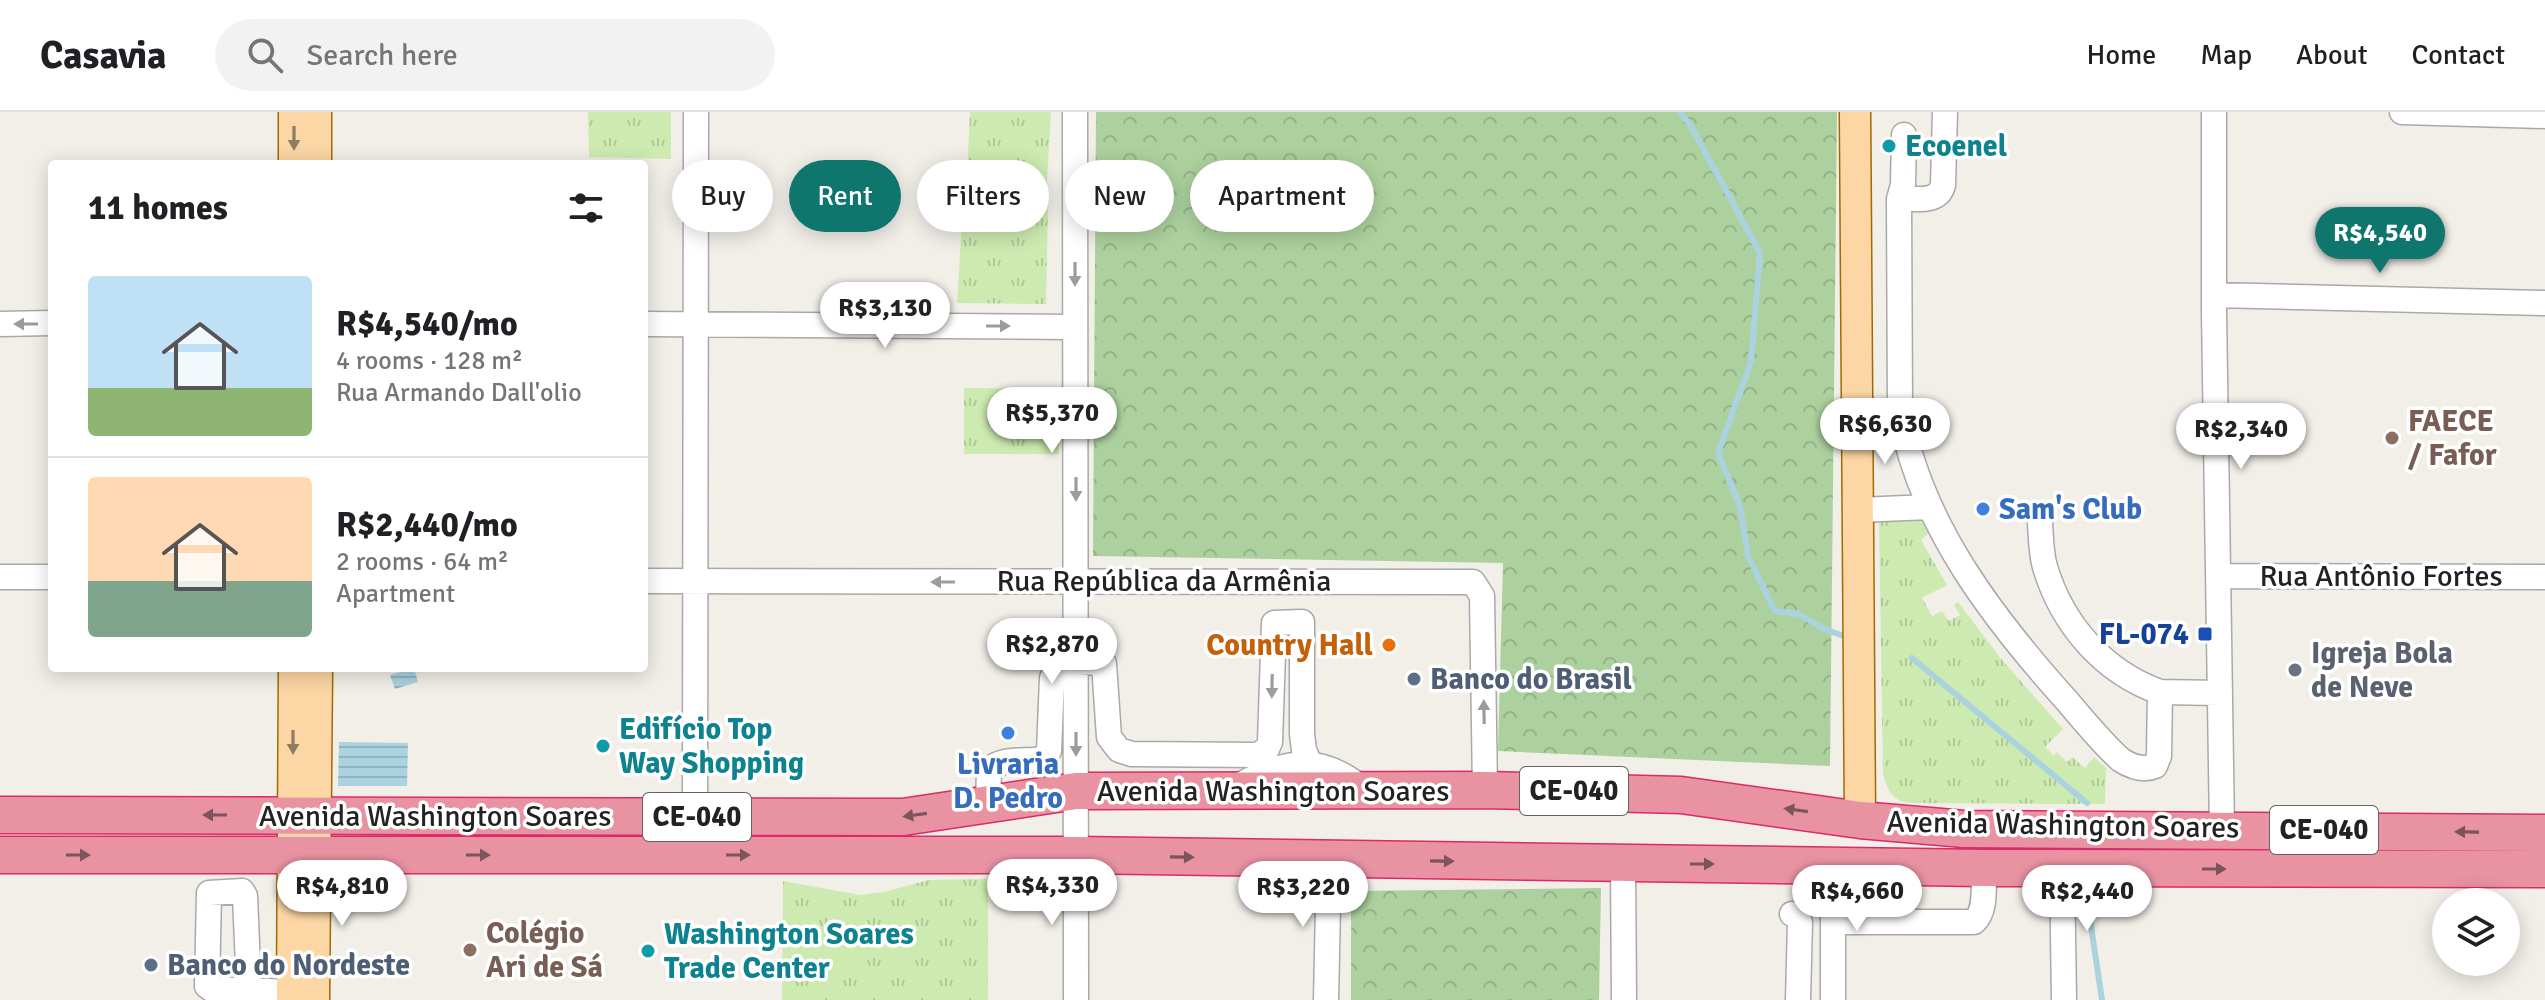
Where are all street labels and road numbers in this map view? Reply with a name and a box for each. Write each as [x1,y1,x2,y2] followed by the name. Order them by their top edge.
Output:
[2259,558,2503,595] street label: Rua Antônio Fortes
[997,563,1331,600] street label: Rua República da Armênia
[1520,767,1628,815] road number: CE-040
[1097,773,1449,810] street label: Avenida Washington Soares
[643,793,751,841] road number: CE-040
[259,798,611,835] street label: Avenida Washington Soares
[1886,803,2240,847] street label: Avenida Washington Soares
[2270,806,2378,854] road number: CE-040

